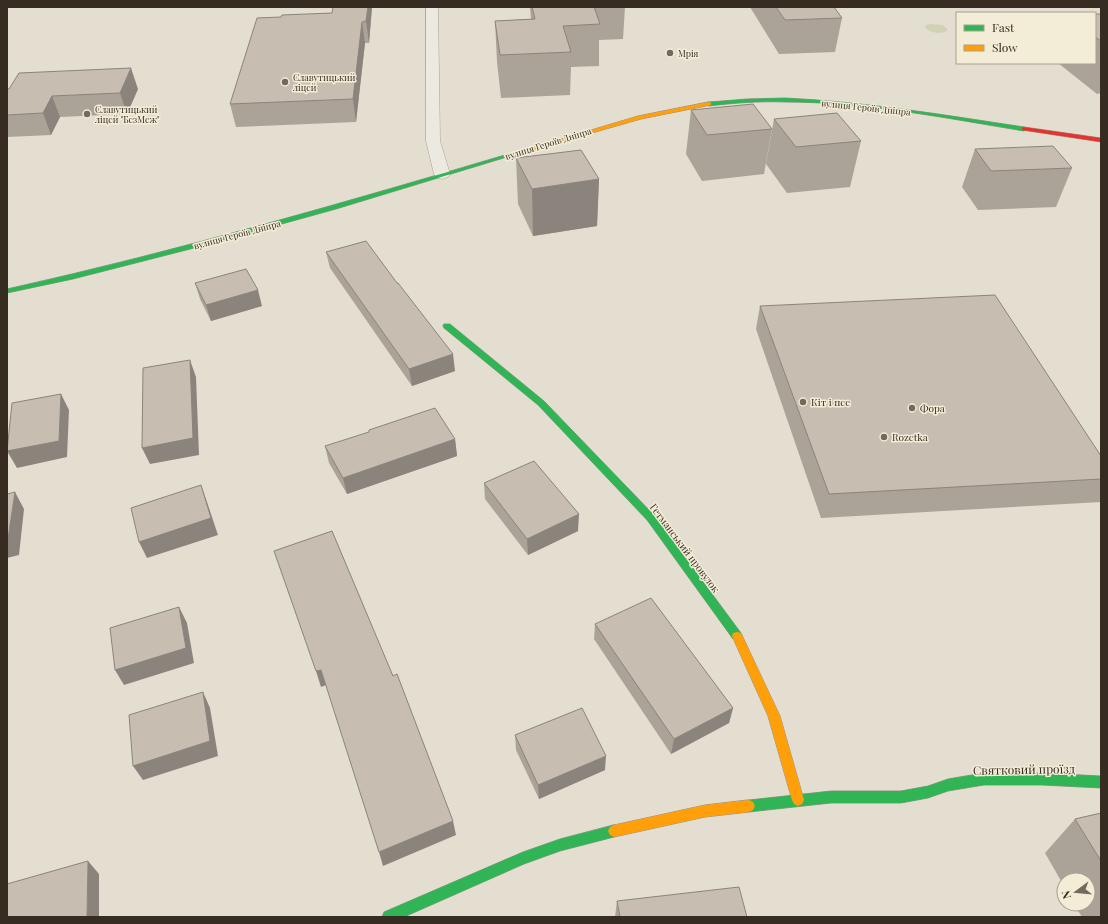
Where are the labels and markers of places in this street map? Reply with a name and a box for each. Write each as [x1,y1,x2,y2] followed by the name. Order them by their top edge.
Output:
[678,47,699,59] place label: Мрiя
[665,48,675,58] marker: Мрiя
[293,71,356,93] place label: Славутицький ліцей
[280,77,290,87] marker: Славутицький ліцей
[95,103,160,125] place label: Славутицький ліцей "БезМеж"
[82,109,92,119] marker: Славутицький ліцей "БезМеж"
[811,395,850,409] place label: Кіт і пес
[798,397,808,407] marker: Кіт і пес
[920,401,945,415] place label: Фора
[907,403,917,413] marker: Фора
[892,430,928,444] place label: Rozetka
[879,432,889,442] marker: Rozetka

